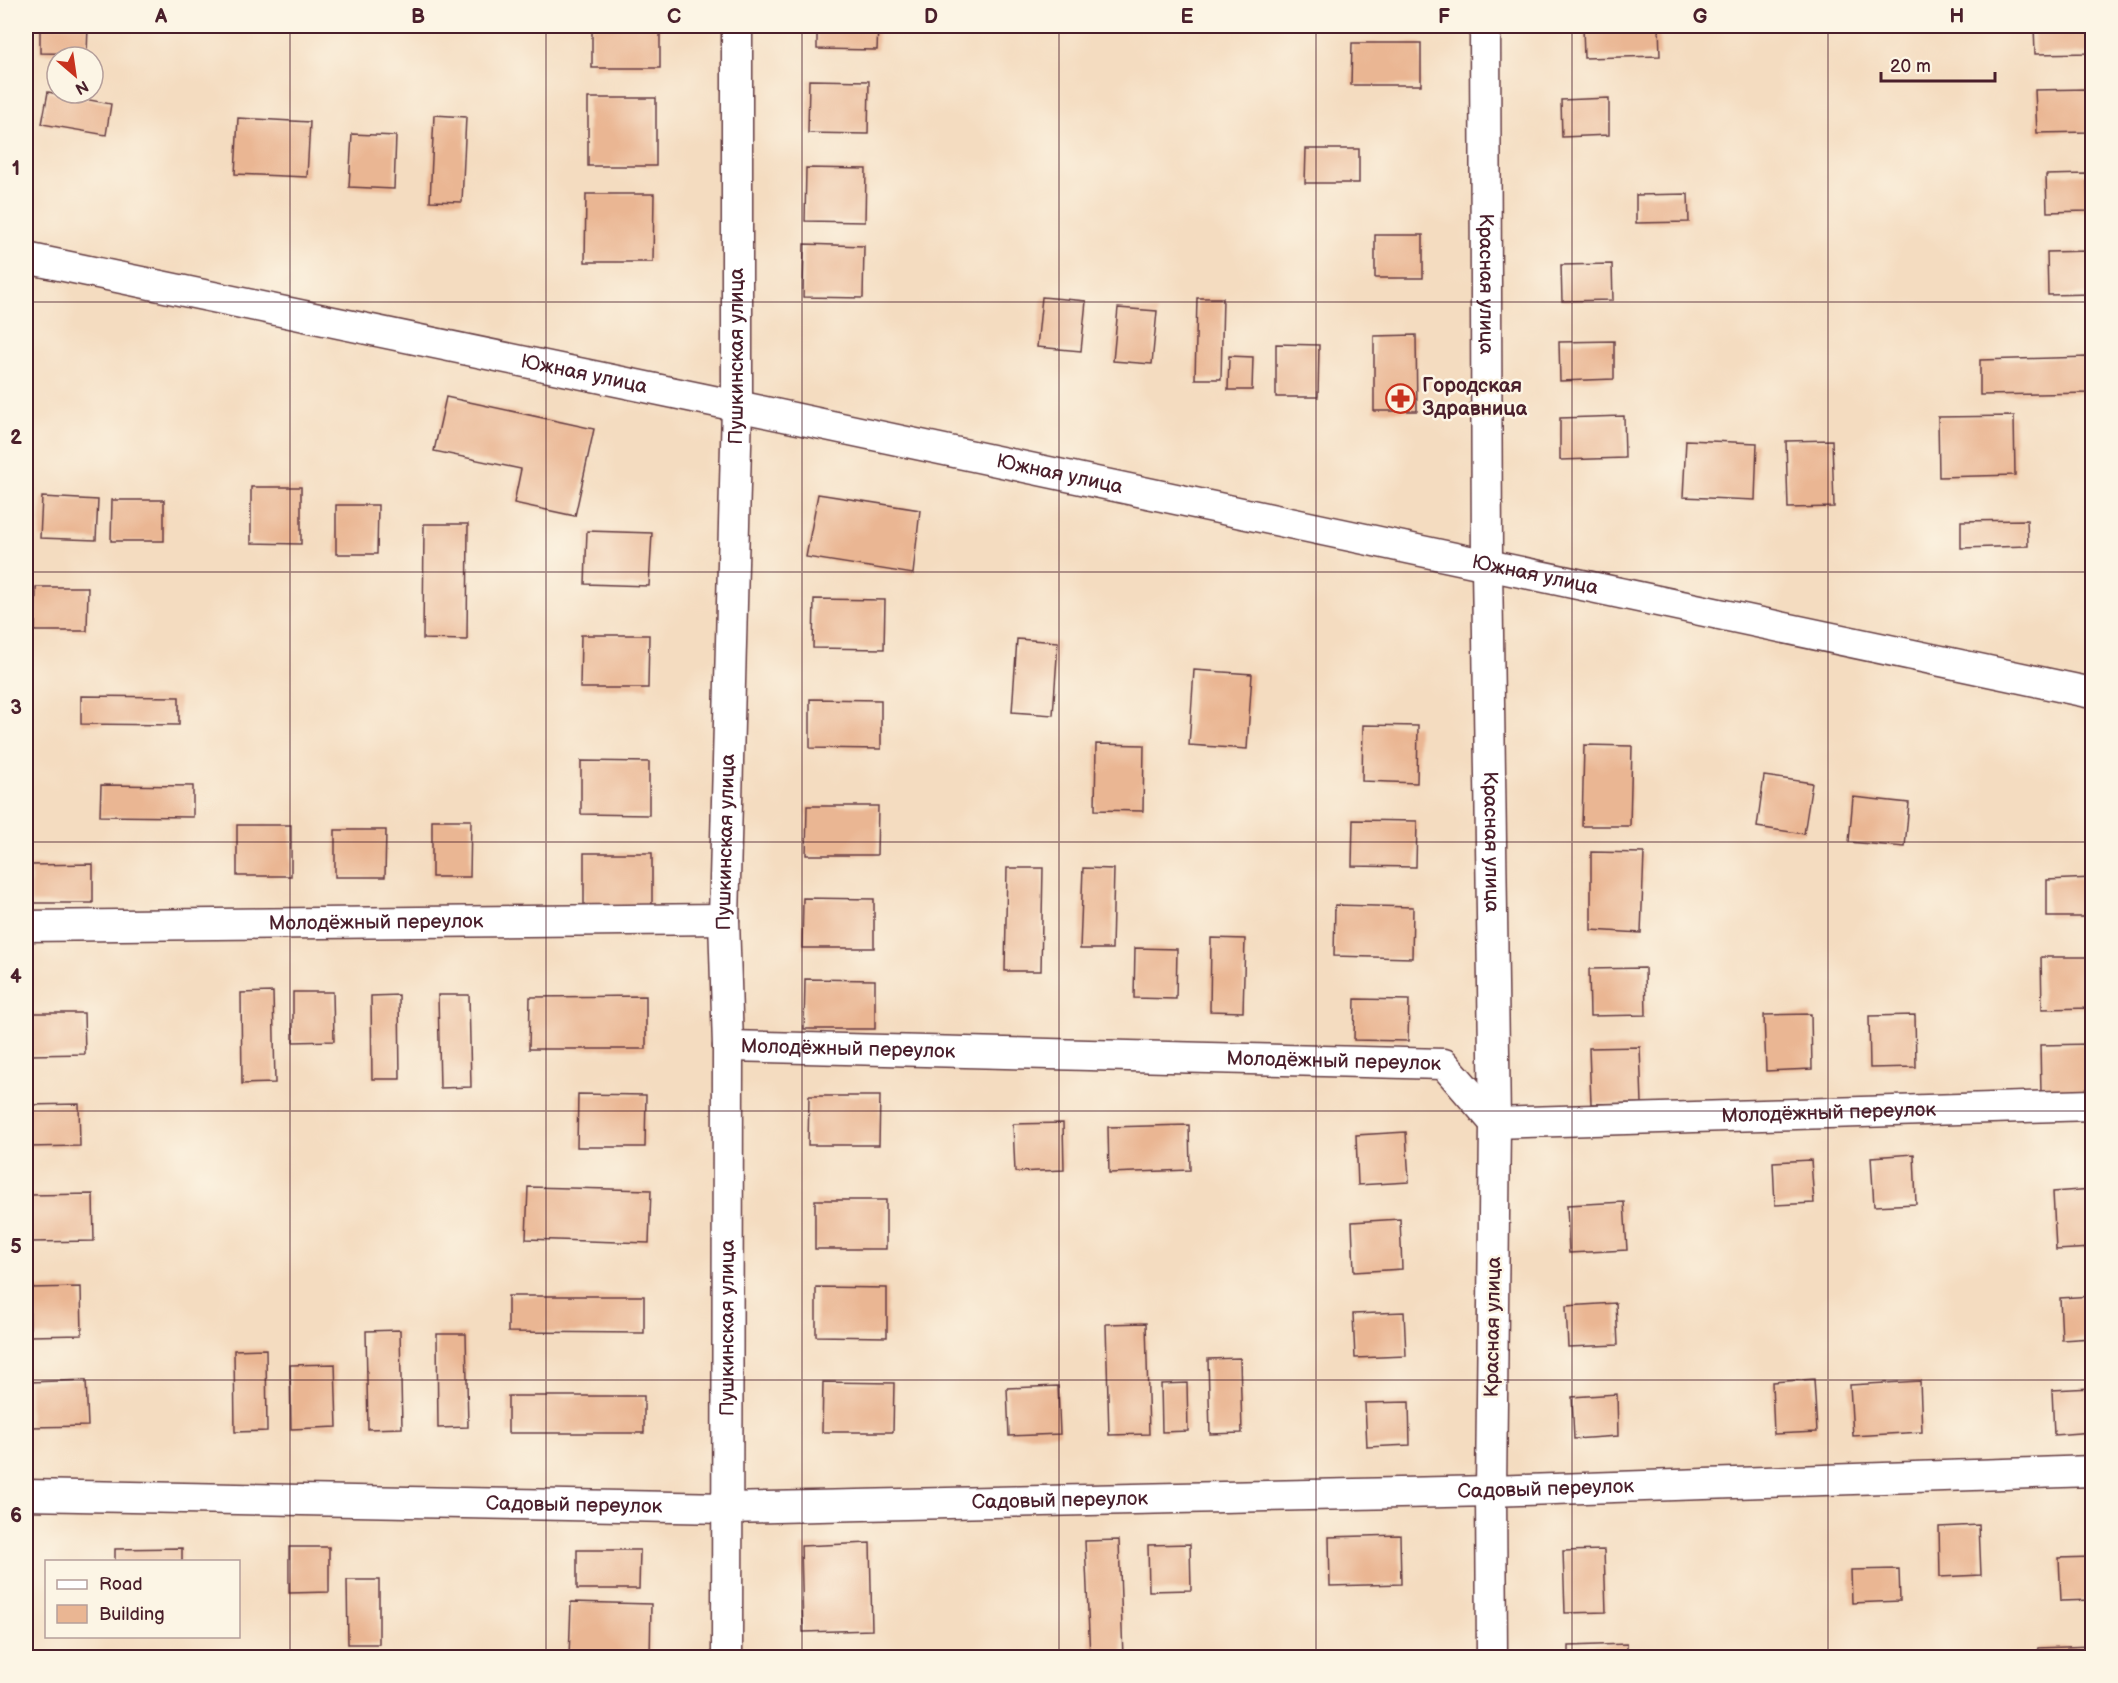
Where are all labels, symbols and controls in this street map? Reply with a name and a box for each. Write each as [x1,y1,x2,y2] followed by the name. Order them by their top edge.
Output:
[154,5,168,29] text: A
[411,5,425,29] text: B
[667,5,681,29] text: C
[924,5,938,29] text: D
[1181,5,1194,29] text: E
[1438,5,1450,29] text: F
[1693,5,1708,29] text: G
[1950,5,1964,29] text: H
[45,45,105,105] north arrow
[1881,45,1995,83] scale bar
[1890,56,1931,77] text: 20 m
[72,76,91,98] text: N
[12,157,20,181] text: 1
[1474,214,1498,355] street label: Красная улица
[724,268,749,445] street label: Пушкинская улица
[519,349,650,399] street label: Южная улица
[1422,374,1527,421] place label: Городская Здравница
[1385,382,1417,414] pharmacy icon: Городская Здравница
[10,426,22,450] text: 2
[994,449,1125,499] street label: Южная улица
[1470,550,1601,600] street label: Южная улица
[10,696,22,720] text: 3
[712,753,740,931] street label: Пушкинская улица
[1478,771,1504,913] street label: Красная улица
[268,909,484,936] street label: Молодёжный переулок
[10,965,22,989] text: 4
[740,1034,956,1064] street label: Молодёжный переулок
[1226,1047,1442,1076] street label: Молодёжный переулок
[1721,1098,1937,1128] street label: Молодёжный переулок
[10,1235,22,1259] text: 5
[715,1239,740,1416] street label: Пушкинская улица
[1480,1256,1506,1398] street label: Красная улица
[1457,1474,1635,1504] street label: Садовый переулок
[971,1487,1149,1515] street label: Садовый переулок
[485,1492,663,1519] street label: Садовый переулок
[10,1504,22,1528] text: 6
[45,1560,240,1638] legend
[99,1574,143,1595] text: Road
[99,1604,165,1625] text: Building

